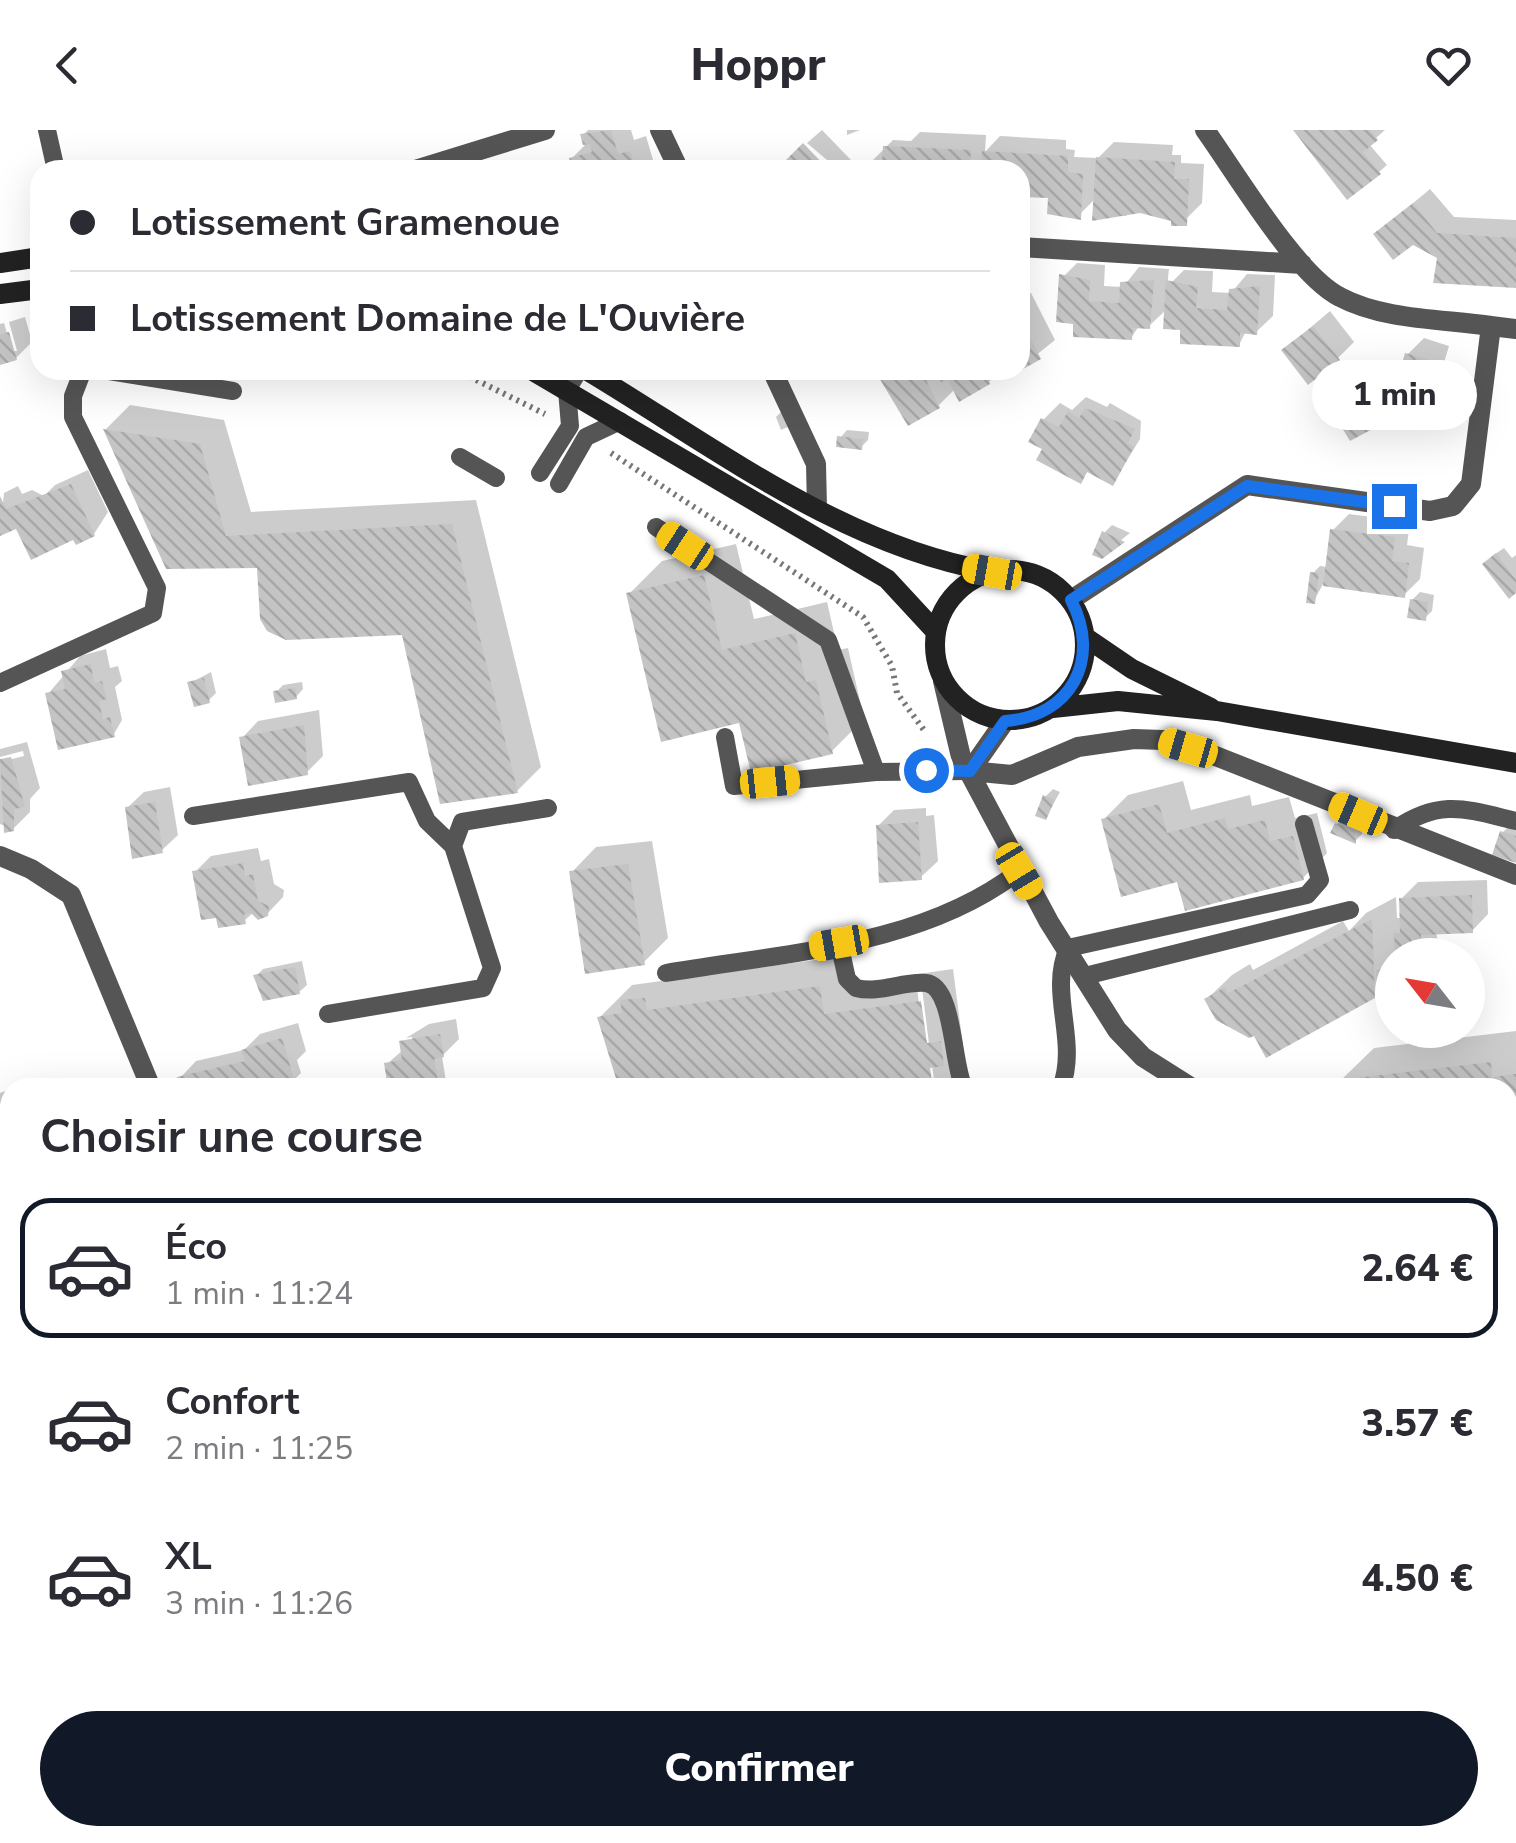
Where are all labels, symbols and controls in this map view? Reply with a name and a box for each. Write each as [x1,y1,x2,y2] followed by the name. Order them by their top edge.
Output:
[690,35,826,96] text: Hoppr
[40,38,95,93] icon: back
[1421,38,1476,93] icon: heart
[130,197,560,248] text: Lotissement Gramenoue
[130,293,745,344] text: Lotissement Domaine de L'Ouvière
[1312,361,1476,431] callout: 1 min
[1352,373,1437,416] text: 1 min
[1372,484,1417,529] route end
[652,517,718,575] car
[960,552,1024,592] car
[1155,725,1221,771] car
[904,748,949,793] route start
[739,764,801,800] car
[1325,788,1391,840] car
[991,838,1047,904] car
[807,923,871,963] car
[1375,938,1485,1048] north arrow
[1375,938,1485,1048] map controls
[40,1107,423,1168] text: Choisir une course
[165,1221,227,1272] text: Éco
[45,1223,135,1313] icon: car
[1361,1243,1473,1294] text: 2.64 €
[165,1272,353,1315] text: 1 min · 11:24
[165,1376,299,1427] text: Confort
[45,1378,135,1468] icon: car
[1361,1398,1473,1449] text: 3.57 €
[165,1427,353,1470] text: 2 min · 11:25
[165,1531,212,1582] text: XL
[45,1533,135,1623] icon: car
[1361,1553,1473,1604] text: 4.50 €
[165,1582,353,1625] text: 3 min · 11:26
[40,1711,1478,1826] button: Confirmer

